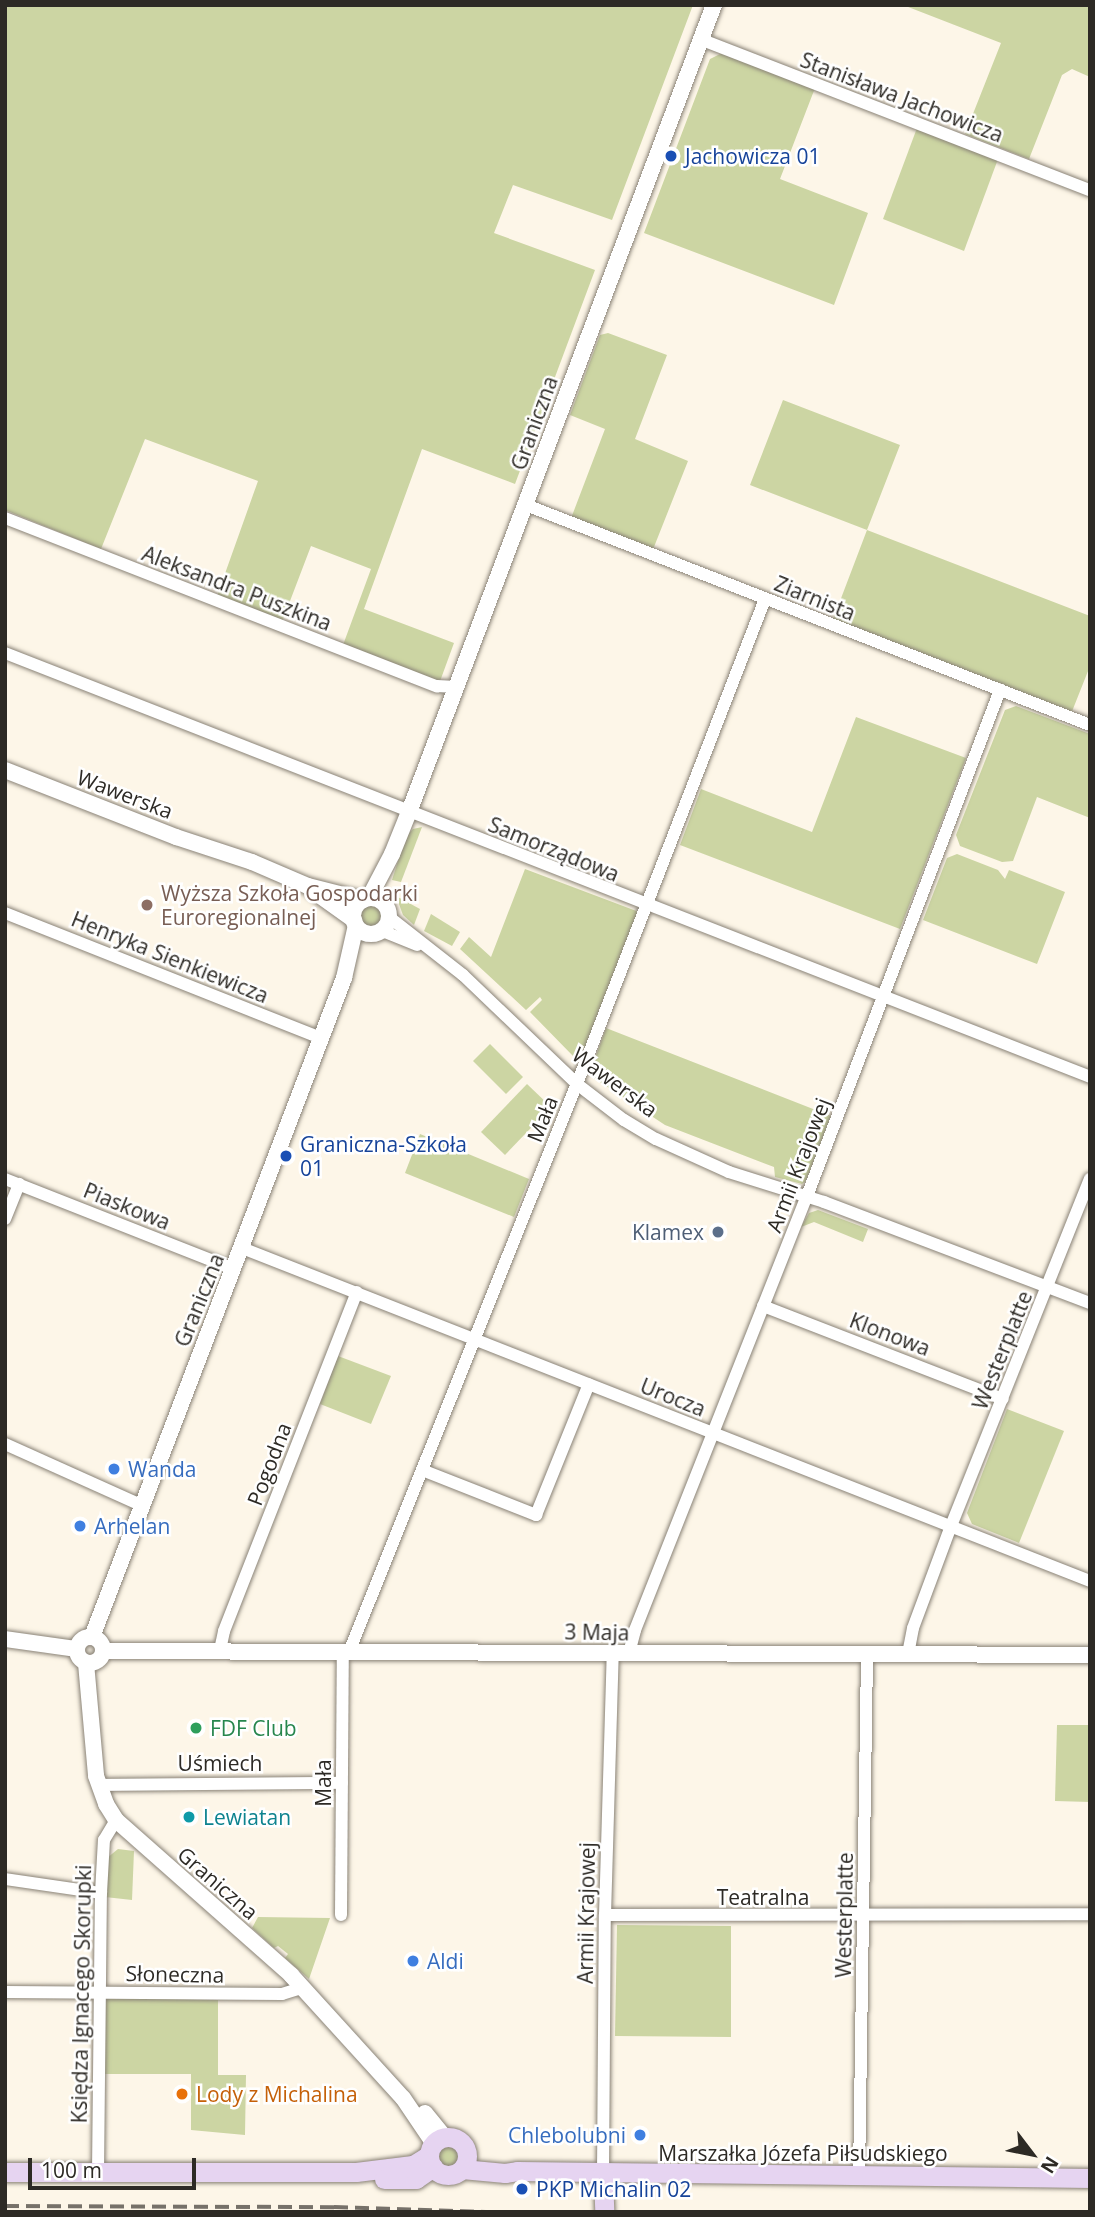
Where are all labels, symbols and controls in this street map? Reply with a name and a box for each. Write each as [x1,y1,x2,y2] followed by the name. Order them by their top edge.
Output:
[797,47,1007,147] street label: Stanisława Jachowicza
[685,143,820,169] place label: Jachowicza 01
[663,148,679,164] marker: Jachowicza 01
[505,373,563,473] street label: Graniczna
[139,540,335,636] street label: Aleksandra Puszkina
[771,570,859,626] street label: Ziarnista
[74,764,176,824] street label: Wawerska
[485,811,623,887] street label: Samorządowa
[161,880,418,930] place label: Wyższa Szkoła Gospodarki Euroregionalnej
[139,897,155,913] marker: Wyższa Szkoła Gospodarki Euroregionalnej
[68,906,272,1008] street label: Henryka Sienkiewicza
[567,1042,663,1122] street label: Wawerska
[521,1092,563,1146] street label: Mała
[761,1094,835,1236] street label: Armii Krajowej
[300,1131,467,1181] place label: Graniczna-Szkoła 01
[278,1148,294,1164] marker: Graniczna-Szkoła 01
[80,1177,174,1235] street label: Piaskowa
[632,1219,704,1245] place label: Klamex
[710,1224,726,1240] marker: Klamex
[169,1250,229,1350] street label: Graniczna
[967,1287,1037,1413] street label: Westerplatte
[846,1307,934,1361] street label: Klonowa
[637,1373,709,1421] street label: Urocza
[242,1419,296,1509] street label: Pogodna
[128,1456,196,1482] place label: Wanda
[106,1461,122,1477] marker: Wanda
[94,1513,170,1539] place label: Arhelan
[72,1518,88,1534] marker: Arhelan
[564,1619,630,1645] street label: 3 Maja
[210,1715,297,1741] place label: FDF Club
[188,1720,204,1736] marker: FDF Club
[178,1750,262,1776] street label: Uśmiech
[310,1759,336,1807] street label: Mała
[203,1804,291,1830] place label: Lewiatan
[181,1809,197,1825] marker: Lewiatan
[173,1841,263,1925] street label: Graniczna
[572,1842,600,1984] street label: Armii Krajowej
[830,1852,858,1978] street label: Westerplatte
[66,1864,96,2124] street label: Księdza Ignacego Skorupki
[717,1884,809,1910] street label: Teatralna
[427,1948,464,1974] place label: Aldi
[405,1953,421,1969] marker: Aldi
[126,1961,224,1987] street label: Słoneczna
[196,2081,358,2107] place label: Lody z Michalina
[174,2086,190,2102] marker: Lody z Michalina
[997,2119,1067,2189] north arrow
[508,2122,626,2148] place label: Chlebolubni
[632,2127,648,2143] marker: Chlebolubni
[658,2140,948,2166] street label: Marszałka Józefa Piłsudskiego
[32,2144,200,2188] scale bar
[1035,2152,1065,2179] text: N
[41,2156,102,2184] text: 100 m
[536,2176,691,2202] place label: PKP Michalin 02
[514,2181,530,2197] marker: PKP Michalin 02

